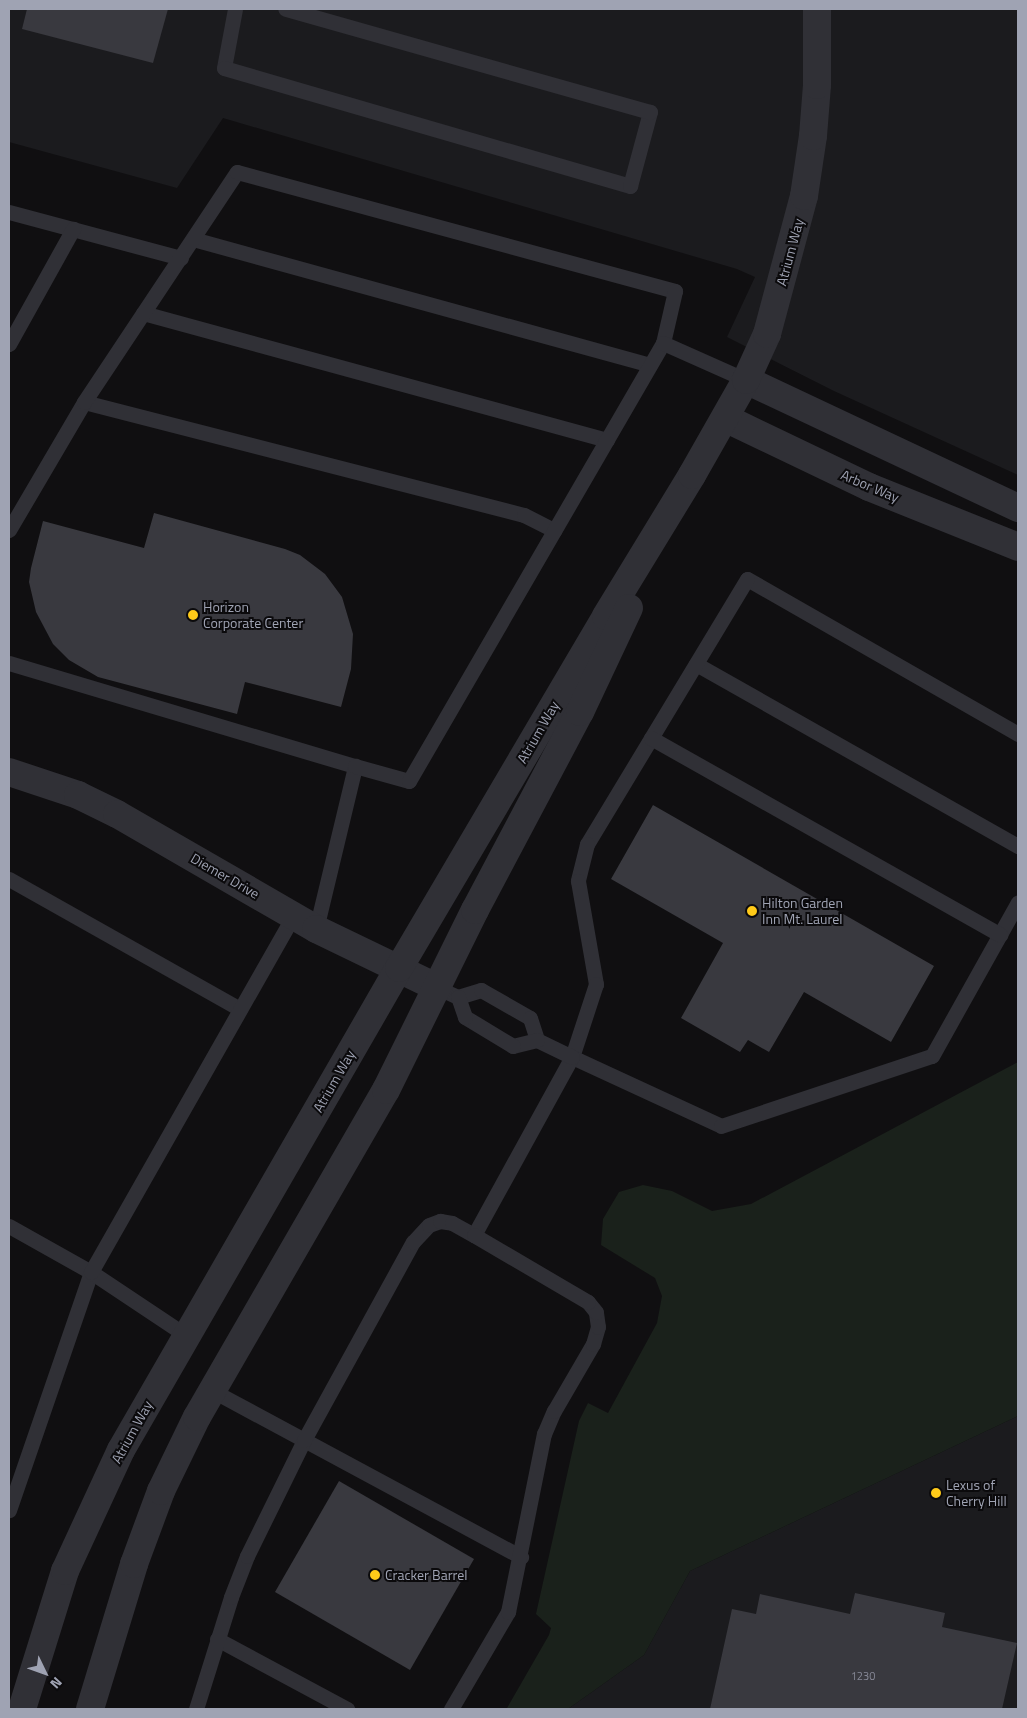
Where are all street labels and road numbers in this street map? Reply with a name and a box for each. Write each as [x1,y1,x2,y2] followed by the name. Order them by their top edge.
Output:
[773,216,807,288] street label: Atrium Way
[838,466,902,506] street label: Arbor Way
[513,698,563,766] street label: Atrium Way
[188,850,262,902] street label: Diemer Drive
[309,1047,359,1115] street label: Atrium Way
[108,1398,156,1466] street label: Atrium Way

